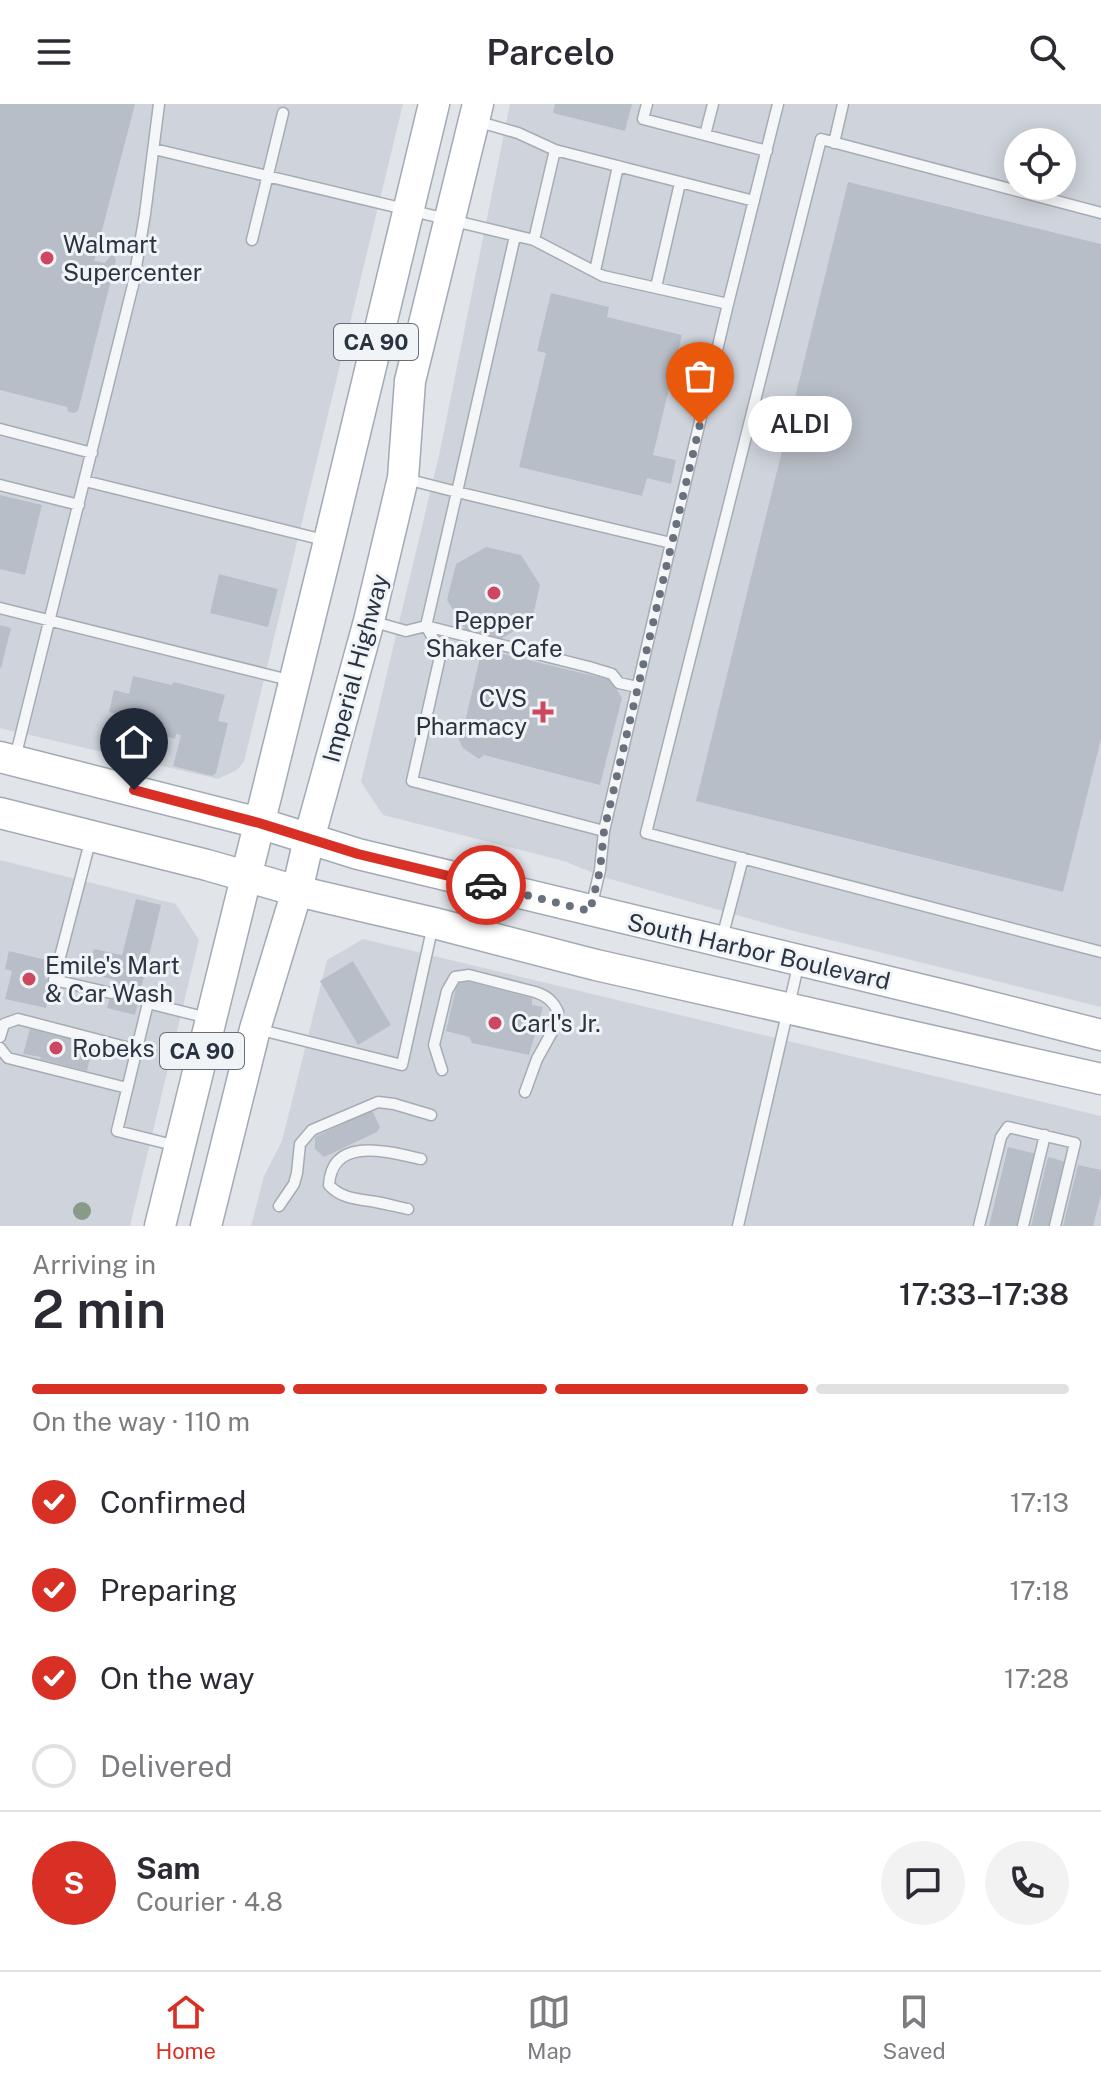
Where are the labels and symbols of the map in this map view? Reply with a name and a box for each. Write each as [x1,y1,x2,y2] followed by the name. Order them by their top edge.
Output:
[63,230,202,286] place label: Walmart Supercenter
[38,249,56,267] marker: Walmart Supercenter
[334,324,418,360] road number: CA 90
[666,342,734,424] pin
[748,396,852,452] callout: ALDI
[316,571,394,765] street label: Imperial Highway
[485,584,503,602] marker: Pepper Shaker Cafe
[425,606,563,662] place label: Pepper Shaker Cafe
[416,684,527,740] place label: CVS Pharmacy
[534,703,552,721] marker: CVS Pharmacy
[100,708,168,790] pin
[446,845,526,925] courier
[625,907,893,995] street label: South Harbor Boulevard
[45,951,180,1007] place label: Emile's Mart & Car Wash
[20,970,38,988] marker: Emile's Mart & Car Wash
[511,1009,601,1037] place label: Carl's Jr.
[486,1014,504,1032] marker: Carl's Jr.
[160,1033,244,1069] road number: CA 90
[72,1034,155,1062] place label: Robeks
[47,1039,65,1057] marker: Robeks

